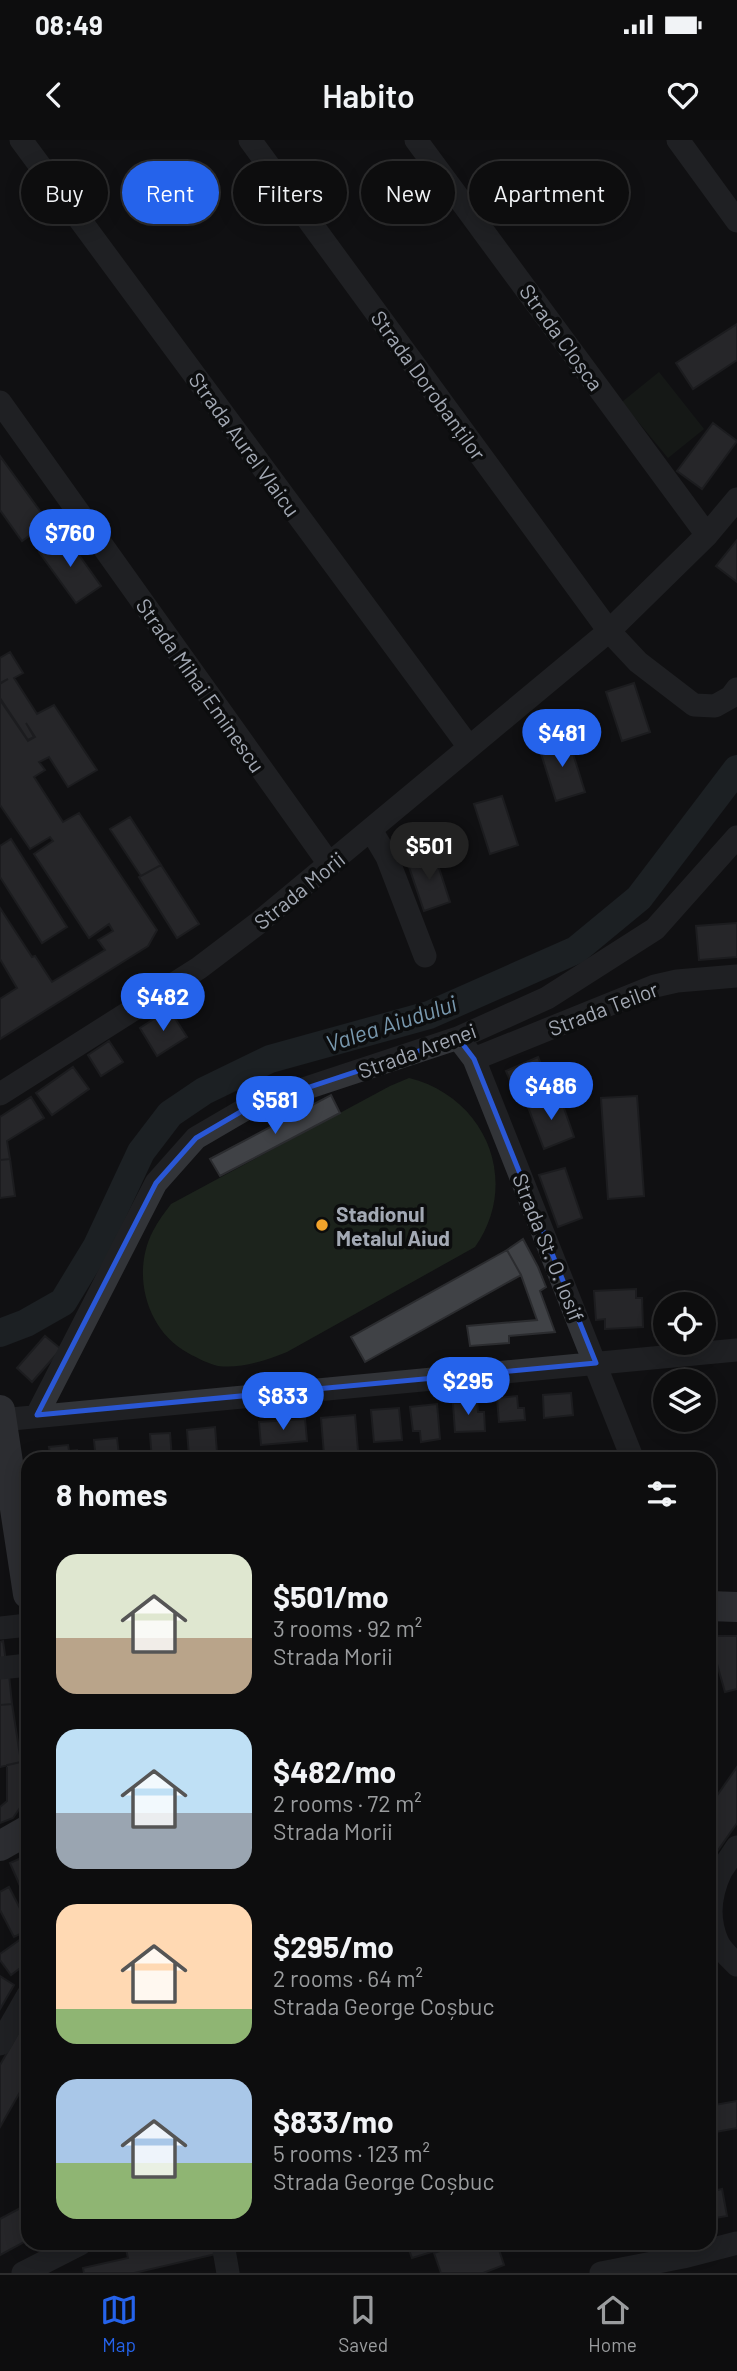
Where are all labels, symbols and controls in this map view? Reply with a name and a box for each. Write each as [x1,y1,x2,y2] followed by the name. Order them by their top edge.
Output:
[35,9,103,40] text: 08:49
[35,76,73,114] icon: back
[322,76,415,114] text: Habito
[664,76,702,114] icon: heart
[21,161,108,224] chip: Buy
[122,161,219,224] chip: Rent
[233,161,347,224] chip: Filters
[361,161,455,224] chip: New
[469,161,629,224] chip: Apartment
[515,279,609,395] street label: Strada Cloșca
[366,305,492,465] street label: Strada Dorobanților
[184,367,306,521] street label: Strada Aurel Vlaicu
[29,510,111,569] pin: $760
[45,518,95,546] text: $760
[132,593,270,777] street label: Strada Mihai Eminescu
[521,710,603,769] pin: $481
[538,718,586,746] text: $481
[388,822,470,882] pin: $501
[406,831,452,859] text: $501
[249,846,349,934] street label: Strada Morii
[122,974,204,1033] pin: $482
[545,975,662,1040] street label: Strada Teilor
[137,982,189,1010] text: $482
[322,989,460,1057] water label: Valea Aiudului
[355,1017,479,1083] street label: Strada Arenei
[510,1062,592,1122] pin: $486
[525,1071,577,1099] text: $486
[234,1076,316,1136] pin: $581
[252,1085,298,1113] text: $581
[508,1169,590,1325] street label: Strada St. O. Iosif
[336,1201,450,1250] place label: Stadionul Metalul Aiud
[314,1217,330,1233] marker: Stadionul Metalul Aiud
[653,1292,716,1432] map controls
[653,1292,716,1355] button: locate
[427,1358,509,1417] pin: $295
[443,1366,493,1394] text: $295
[653,1369,716,1432] button: layers
[242,1372,324,1432] pin: $833
[258,1381,308,1409] text: $833
[643,1475,681,1513] icon: filters
[56,1476,167,1512] text: 8 homes
[273,1578,389,1614] text: $501/mo
[112,1582,196,1666] icon: home
[273,1614,422,1642] text: 3 rooms · 92 m²
[273,1642,393,1670] text: Strada Morii
[273,1753,396,1789] text: $482/mo
[112,1757,196,1841] icon: home
[273,1789,422,1817] text: 2 rooms · 72 m²
[273,1817,393,1845] text: Strada Morii
[273,1928,394,1964] text: $295/mo
[112,1932,196,2016] icon: home
[273,1964,423,1992] text: 2 rooms · 64 m²
[273,1992,494,2020] text: Strada George Coșbuc
[273,2103,394,2139] text: $833/mo
[112,2107,196,2191] icon: home
[273,2139,430,2167] text: 5 rooms · 123 m²
[273,2167,494,2195] text: Strada George Coșbuc
[100,2291,138,2356] tab: Map
[338,2291,388,2356] tab: Saved
[588,2291,637,2356] tab: Home

